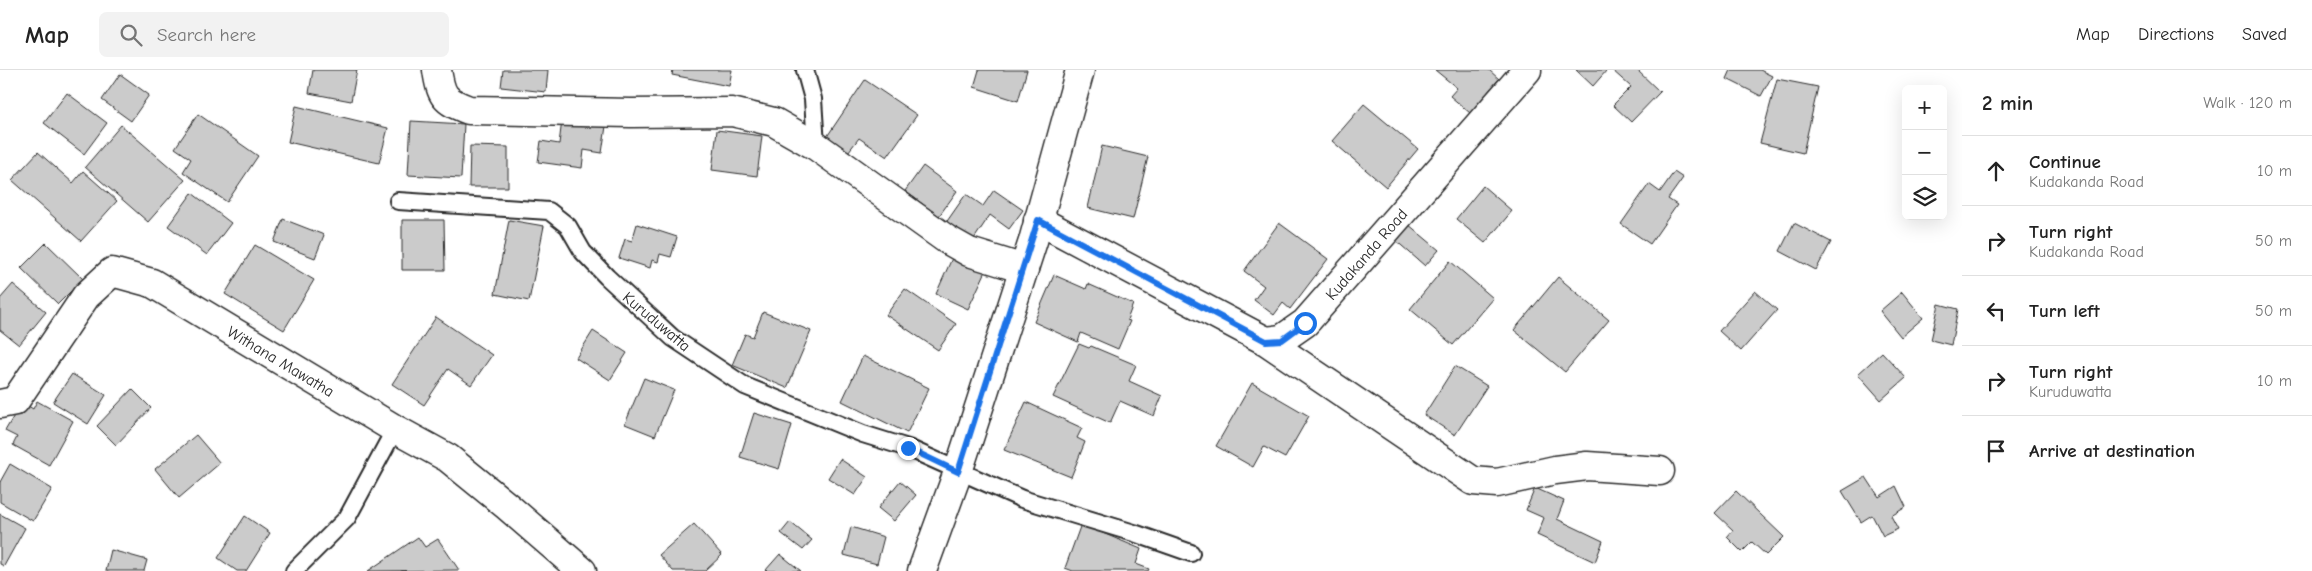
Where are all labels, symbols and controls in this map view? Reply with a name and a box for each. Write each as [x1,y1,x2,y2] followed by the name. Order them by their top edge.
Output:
[99,12,449,57] search box
[25,21,69,49] text: Map
[117,21,145,49] icon: search
[157,24,256,46] text: Search here
[2076,24,2110,45] text: Map
[2138,24,2214,45] text: Directions
[2242,24,2287,45] text: Saved
[1902,85,1947,220] map controls
[1902,85,1947,130] button: +
[1982,91,2033,115] text: 2 min
[2203,94,2292,112] text: Walk · 120 m
[1902,130,1947,175] button: −
[2029,151,2101,173] text: Continue
[1982,157,2010,185] icon: ahead
[2257,162,2292,180] text: 10 m
[2029,173,2144,191] text: Kudakanda Road
[1902,175,1947,220] button: layers
[1322,205,1411,304] street label: Kudakanda Road
[2029,221,2113,243] text: Turn right
[1982,227,2010,255] icon: right
[2255,232,2292,250] text: 50 m
[2029,243,2144,261] text: Kudakanda Road
[619,288,694,355] street label: Kuruduwatta
[1982,297,2010,325] icon: left
[2029,300,2100,322] text: Turn left
[2255,302,2292,320] text: 50 m
[1294,312,1317,335] route start
[224,323,337,401] street label: Withana Mawatha
[2029,361,2113,383] text: Turn right
[1982,367,2010,395] icon: right
[2257,372,2292,390] text: 10 m
[2029,383,2112,401] text: Kuruduwatta
[897,437,920,460] route end
[1982,437,2010,465] icon: arrive
[2029,440,2195,462] text: Arrive at destination

